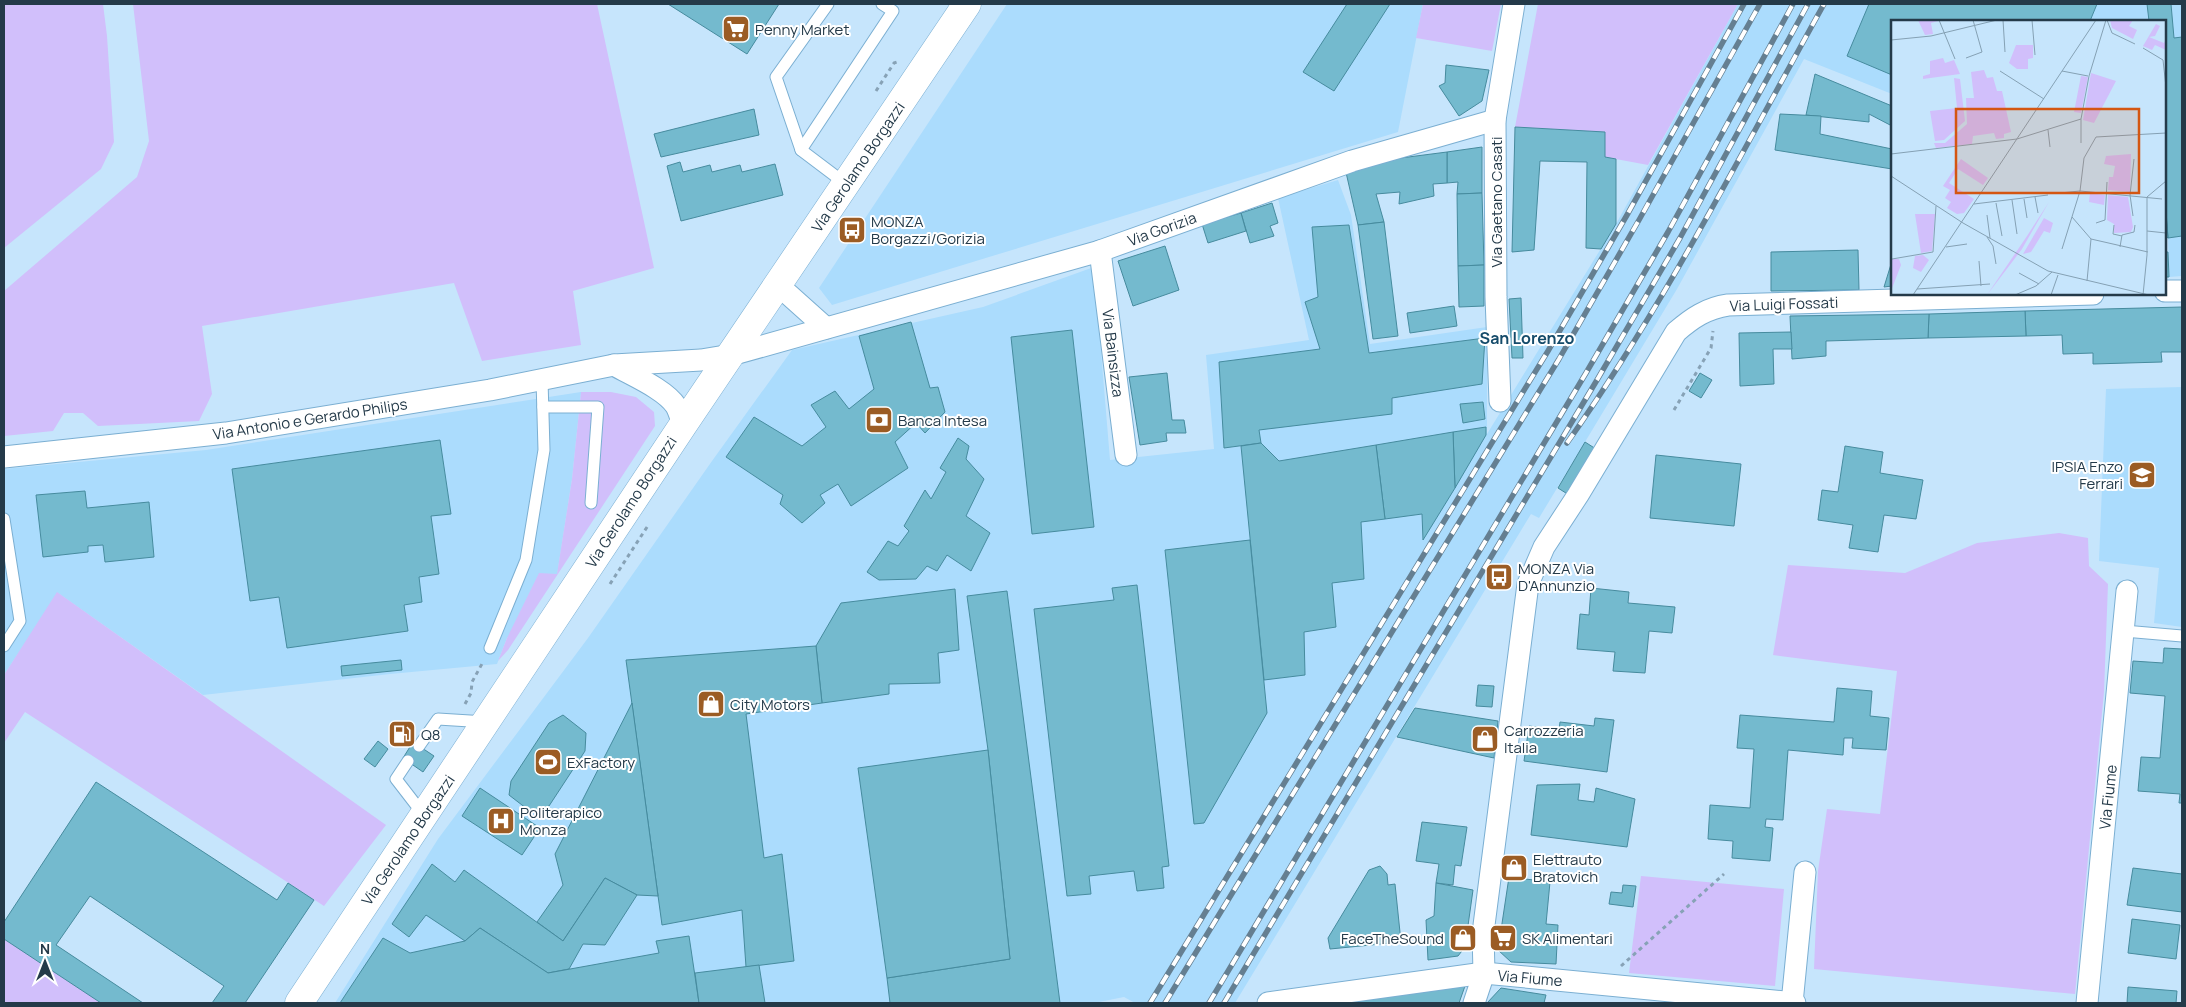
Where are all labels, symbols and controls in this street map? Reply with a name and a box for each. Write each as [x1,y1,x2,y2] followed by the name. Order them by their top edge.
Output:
[721,14,751,44] supermarket icon: Penny Market
[755,19,849,40] place label: Penny Market
[1891,20,2166,295] inset map
[806,98,910,236] street label: Via Gerolamo Borgazzi
[1486,136,1507,268] street label: Via Gaetano Casati
[1125,207,1199,251] street label: Via Gorizia
[871,211,985,249] place label: MONZA Borgazzi/Gorizia
[837,215,867,245] bus stop icon: MONZA Borgazzi/Gorizia
[1729,292,1839,316] street label: Via Luigi Fossati
[1097,308,1129,398] street label: Via Bainsizza
[1480,327,1574,349] district label: San Lorenzo
[211,393,409,445] street label: Via Antonio e Gerardo Philips
[864,405,894,435] bank icon: Banca Intesa
[898,410,987,431] place label: Banca Intesa
[580,432,682,572] street label: Via Gerolamo Borgazzi
[2052,456,2123,494] place label: IPSIA Enzo Ferrari
[2127,460,2157,490] school or university icon: IPSIA Enzo Ferrari
[1518,558,1595,596] place label: MONZA Via D'Annunzio
[1484,562,1514,592] bus stop icon: MONZA Via D'Annunzio
[696,689,726,719] shop icon: City Motors
[730,694,810,715] place label: City Motors
[387,719,417,749] fuel station icon: Q8
[1504,720,1584,758] place label: Carrozzeria Italia
[421,724,441,745] place label: Q8
[1470,724,1500,754] shop icon: Carrozzeria Italia
[533,747,563,777] sports icon: ExFactory
[567,752,635,773] place label: ExFactory
[2094,763,2122,830] street label: Via Fiume
[356,771,460,909] street label: Via Gerolamo Borgazzi
[520,802,602,840] place label: Politerapico Monza
[486,806,516,836] hospital icon: Politerapico Monza
[1533,849,1602,887] place label: Elettrauto Bratovich
[1499,853,1529,883] shop icon: Elettrauto Bratovich
[1448,923,1478,953] shop icon: FaceTheSound
[1488,923,1518,953] supermarket icon: SK Alimentari
[1341,928,1444,949] place label: FaceTheSound
[1522,928,1613,949] place label: SK Alimentari
[20,937,70,987] north arrow
[40,939,50,958] text: N
[1497,965,1564,991] street label: Via Fiume

